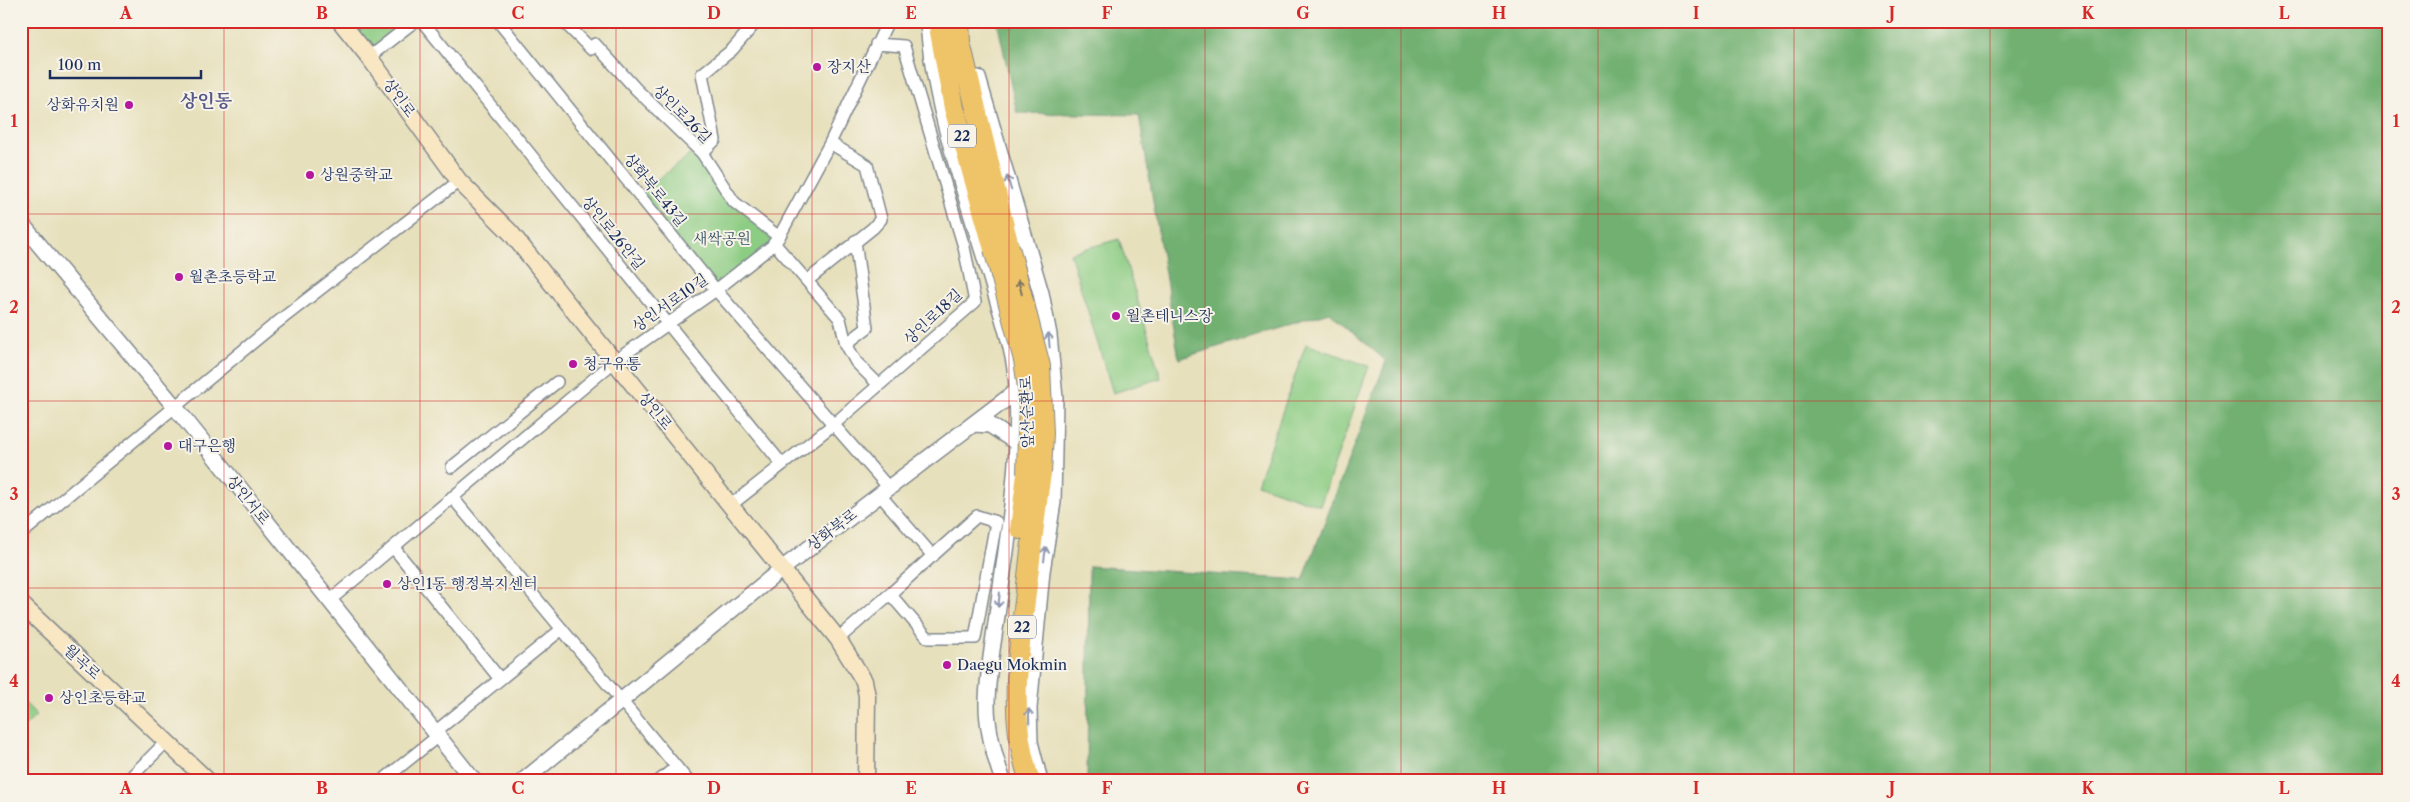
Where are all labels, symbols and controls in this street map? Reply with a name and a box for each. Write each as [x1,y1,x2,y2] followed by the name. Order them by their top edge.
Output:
[119,3,133,23] text: A
[316,3,328,23] text: B
[512,3,524,23] text: C
[707,3,721,23] text: D
[905,3,917,23] text: E
[1102,3,1113,23] text: F
[1296,3,1310,23] text: G
[1492,3,1506,23] text: H
[1693,3,1700,23] text: I
[1886,3,1895,23] text: J
[2082,3,2096,23] text: K
[2278,3,2290,23] text: L
[50,48,201,80] scale bar
[58,55,101,74] text: 100 m
[827,57,871,76] place label: 장지산
[811,61,823,73] marker: 장지산
[379,75,420,121] street label: 상인로
[649,80,716,147] street label: 상인로26길
[180,90,233,112] district label: 상인동
[47,95,119,114] place label: 상화유치원
[123,99,135,111] marker: 상화유치원
[10,111,18,131] text: 1
[2392,111,2400,131] text: 1
[948,124,976,148] road number: 22
[620,149,691,230] street label: 상화북로43길
[320,165,393,184] place label: 상원중학교
[304,169,316,181] marker: 상원중학교
[1004,176,1013,191] one-way arrow
[578,192,649,274] street label: 상인로26안길
[693,229,751,248] park label: 새싹공원
[189,267,276,286] place label: 월촌초등학교
[628,269,711,336] street label: 상인서로10길
[173,271,185,283] marker: 월촌초등학교
[1014,279,1024,295] one-way arrow
[899,285,966,349] street label: 상인로18길
[9,297,19,317] text: 2
[2391,297,2401,317] text: 2
[1126,306,1213,325] place label: 월촌테니스장
[1110,310,1122,322] marker: 월촌테니스장
[1045,332,1054,348] one-way arrow
[583,354,641,373] place label: 청구유통
[567,358,579,370] marker: 청구유통
[1016,375,1037,449] street label: 앞산순환로
[634,388,677,434] street label: 상인로
[178,436,236,455] place label: 대구은행
[162,440,174,452] marker: 대구은행
[223,471,274,529] street label: 상인서로
[9,484,19,504] text: 3
[2391,484,2401,504] text: 3
[803,504,861,555] street label: 상화북로
[1040,547,1050,563] one-way arrow
[397,574,538,593] place label: 상인1동 행정복지센터
[381,578,393,590] marker: 상인1동 행정복지센터
[994,591,1004,607] one-way arrow
[1008,616,1036,638] road number: 22
[60,640,105,684] street label: 월곡로
[957,655,1068,674] place label: Daegu Mokmin
[941,659,953,671] marker: Daegu Mokmin
[9,671,19,691] text: 4
[2391,671,2401,691] text: 4
[59,688,146,707] place label: 상인초등학교
[43,692,55,704] marker: 상인초등학교
[1024,708,1034,724] one-way arrow
[119,778,133,798] text: A
[316,778,328,798] text: B
[512,778,524,798] text: C
[707,778,721,798] text: D
[905,778,917,798] text: E
[1102,778,1113,798] text: F
[1296,778,1310,798] text: G
[1492,778,1506,798] text: H
[1693,778,1700,798] text: I
[1886,778,1895,798] text: J
[2082,778,2096,798] text: K
[2278,778,2290,798] text: L

